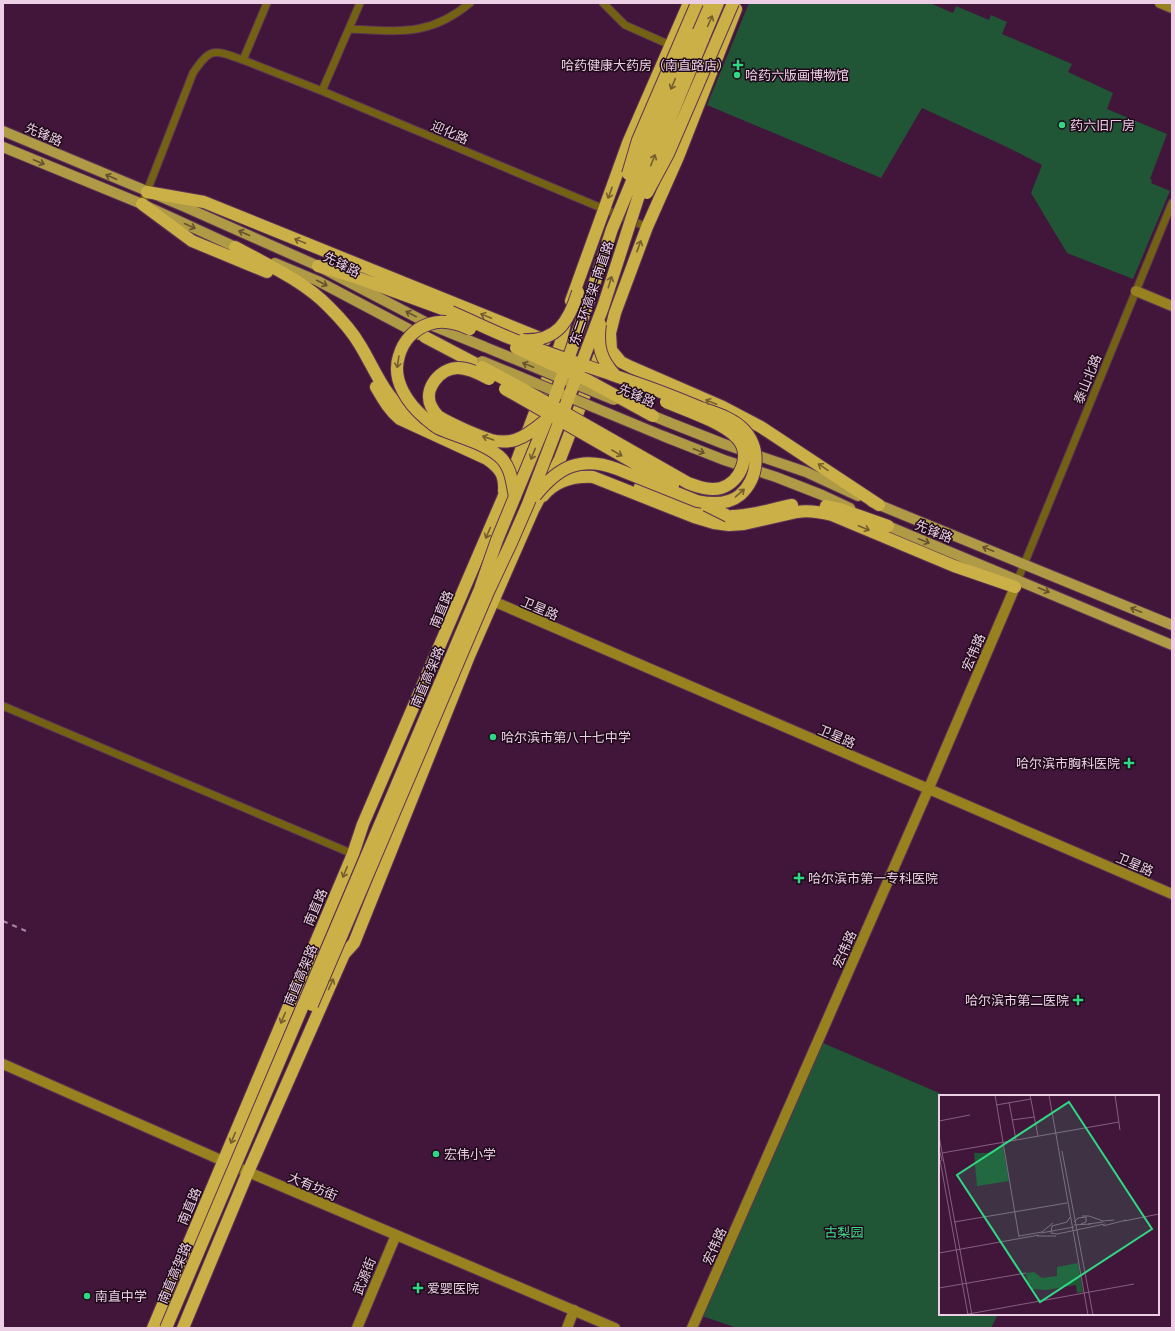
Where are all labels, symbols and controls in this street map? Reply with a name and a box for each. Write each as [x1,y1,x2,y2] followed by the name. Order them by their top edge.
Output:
[707,15,715,27] one-way arrow
[561,57,730,73] place label: 哈药健康大药房（南直路店）
[733,60,743,70] marker: 哈药健康大药房（南直路店）
[745,67,849,83] place label: 哈药六版画博物馆
[732,70,742,80] marker: 哈药六版画博物馆
[669,77,676,89] one-way arrow
[429,117,471,147] street label: 迎化路
[1070,117,1135,133] place label: 药六旧厂房
[23,119,65,149] street label: 先锋路
[1057,120,1067,130] marker: 药六旧厂房
[650,154,657,166] one-way arrow
[32,159,44,167] one-way arrow
[105,173,117,180] one-way arrow
[606,186,613,199] one-way arrow
[184,223,196,230] one-way arrow
[238,229,250,236] one-way arrow
[295,237,307,245] one-way arrow
[566,239,616,347] street label: 东二环高架-南直路
[636,241,644,253] one-way arrow
[321,248,363,280] street label: 先锋路
[607,276,614,289] one-way arrow
[316,280,328,288] one-way arrow
[405,310,417,317] one-way arrow
[480,312,492,319] one-way arrow
[1070,352,1104,406] street label: 泰山北路
[394,355,402,368] one-way arrow
[523,361,535,368] one-way arrow
[616,380,658,410] street label: 先锋路
[706,397,718,405] one-way arrow
[481,434,494,441] one-way arrow
[529,447,536,459] one-way arrow
[693,447,705,455] one-way arrow
[611,450,623,458] one-way arrow
[818,463,829,471] one-way arrow
[734,489,745,498] one-way arrow
[913,516,955,546] street label: 先锋路
[858,525,870,533] one-way arrow
[484,527,491,539] one-way arrow
[917,537,929,545] one-way arrow
[983,545,995,553] one-way arrow
[1037,587,1049,595] one-way arrow
[426,588,456,630] street label: 南直路
[519,593,561,623] street label: 卫星路
[1130,606,1142,613] one-way arrow
[958,631,988,673] street label: 宏伟路
[407,644,447,710] street label: 南直高架路
[816,721,858,751] street label: 卫星路
[501,729,631,745] place label: 哈尔滨市第八十七中学
[488,732,498,742] marker: 哈尔滨市第八十七中学
[1016,755,1120,771] place label: 哈尔滨市胸科医院
[1123,757,1135,769] marker: 哈尔滨市胸科医院
[1114,849,1156,879] street label: 卫星路
[341,866,348,878] one-way arrow
[808,870,938,886] place label: 哈尔滨市第一专科医院
[793,872,805,884] marker: 哈尔滨市第一专科医院
[300,886,330,928] street label: 南直路
[829,928,859,970] street label: 宏伟路
[280,942,320,1008] street label: 南直高架路
[328,978,335,990] one-way arrow
[965,992,1069,1008] place label: 哈尔滨市第二医院
[1072,994,1084,1006] marker: 哈尔滨市第二医院
[279,1011,287,1023] one-way arrow
[939,1095,1159,1315] inset map
[229,1131,236,1143] one-way arrow
[444,1146,496,1162] place label: 宏伟小学
[431,1149,441,1159] marker: 宏伟小学
[286,1168,340,1204] street label: 大有坊街
[174,1185,204,1227] street label: 南直路
[824,1224,864,1240] park label: 古梨园
[699,1225,729,1267] street label: 宏伟路
[154,1240,194,1306] street label: 南直高架路
[349,1255,379,1297] street label: 武源街
[427,1280,479,1296] place label: 爱婴医院
[412,1282,424,1294] marker: 爱婴医院
[95,1288,147,1304] place label: 南直中学
[82,1291,92,1301] marker: 南直中学

